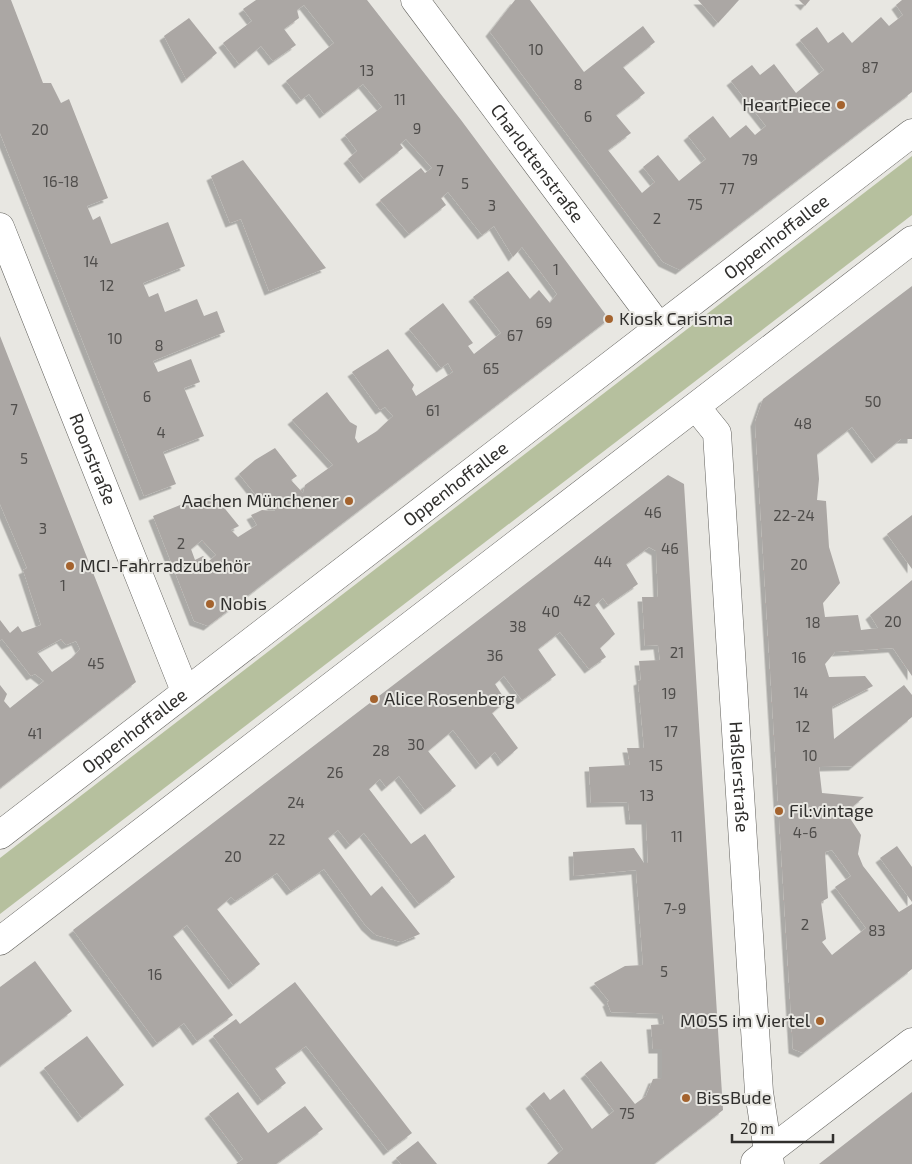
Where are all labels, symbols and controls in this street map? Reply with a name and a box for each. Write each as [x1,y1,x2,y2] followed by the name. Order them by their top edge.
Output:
[528,40,544,58] house number: 10
[862,58,879,76] house number: 87
[360,61,374,79] house number: 13
[573,75,583,93] house number: 8
[394,90,406,108] house number: 11
[742,93,831,115] place label: HeartPiece
[486,99,589,226] street label: Charlottenstraße
[835,99,847,111] marker: HeartPiece
[584,107,592,125] house number: 6
[413,119,421,137] house number: 9
[31,120,49,138] house number: 20
[742,150,758,168] house number: 79
[436,161,444,179] house number: 7
[43,172,79,190] house number: 16-18
[461,174,469,192] house number: 5
[719,179,735,197] house number: 77
[719,189,833,284] street label: Oppenhoffallee
[687,195,703,213] house number: 75
[488,196,496,214] house number: 3
[653,209,661,227] house number: 2
[83,252,99,270] house number: 14
[553,260,559,278] house number: 1
[100,276,114,294] house number: 12
[619,307,733,329] place label: Kiosk Carisma
[535,313,553,331] house number: 69
[603,313,615,325] marker: Kiosk Carisma
[507,326,523,344] house number: 67
[107,329,123,347] house number: 10
[154,336,164,354] house number: 8
[483,359,499,377] house number: 65
[143,387,151,405] house number: 6
[864,392,882,410] house number: 50
[10,400,18,418] house number: 7
[426,401,440,419] house number: 61
[65,410,122,508] street label: Roonstraße
[794,414,812,432] house number: 48
[156,423,166,441] house number: 4
[398,436,512,531] street label: Oppenhoffallee
[20,449,28,467] house number: 5
[182,489,339,511] place label: Aachen Münchener
[343,495,355,507] marker: Aachen Münchener
[644,503,662,521] house number: 46
[773,506,815,524] house number: 22-24
[39,519,47,537] house number: 3
[177,534,185,552] house number: 2
[661,539,679,557] house number: 46
[594,552,612,570] house number: 44
[80,554,250,576] place label: MCI-Fahrradzubehör
[790,555,808,573] house number: 20
[64,560,76,572] marker: MCI-Fahrradzubehör
[60,576,66,594] house number: 1
[573,591,591,609] house number: 42
[220,592,267,614] place label: Nobis
[204,598,216,610] marker: Nobis
[542,602,560,620] house number: 40
[884,612,902,630] house number: 20
[805,613,821,631] house number: 18
[509,617,527,635] house number: 38
[670,643,684,661] house number: 21
[487,646,503,664] house number: 36
[792,648,806,666] house number: 16
[87,654,105,672] house number: 45
[77,683,191,778] street label: Oppenhoffallee
[793,683,809,701] house number: 14
[662,684,676,702] house number: 19
[384,687,515,709] place label: Alice Rosenberg
[368,693,380,705] marker: Alice Rosenberg
[796,717,810,735] house number: 12
[725,721,754,833] street label: Haßlerstraße
[664,722,678,740] house number: 17
[27,724,43,742] house number: 41
[407,735,425,753] house number: 30
[372,741,390,759] house number: 28
[802,746,818,764] house number: 10
[649,756,663,774] house number: 15
[326,763,344,781] house number: 26
[640,786,654,804] house number: 13
[287,793,305,811] house number: 24
[789,799,874,821] place label: Fil:vintage
[773,805,785,817] marker: Fil:vintage
[793,823,817,841] house number: 4-6
[671,827,683,845] house number: 11
[269,830,285,848] house number: 22
[224,847,242,865] house number: 20
[664,899,686,917] house number: 7-9
[801,915,809,933] house number: 2
[868,921,886,939] house number: 83
[660,962,668,980] house number: 5
[148,965,162,983] house number: 16
[680,1009,811,1031] place label: MOSS im Viertel
[814,1015,826,1027] marker: MOSS im Viertel
[696,1086,771,1108] place label: BissBude
[680,1092,692,1104] marker: BissBude
[619,1104,635,1122] house number: 75
[732,1112,833,1144] scale bar
[740,1119,774,1137] text: 20 m

